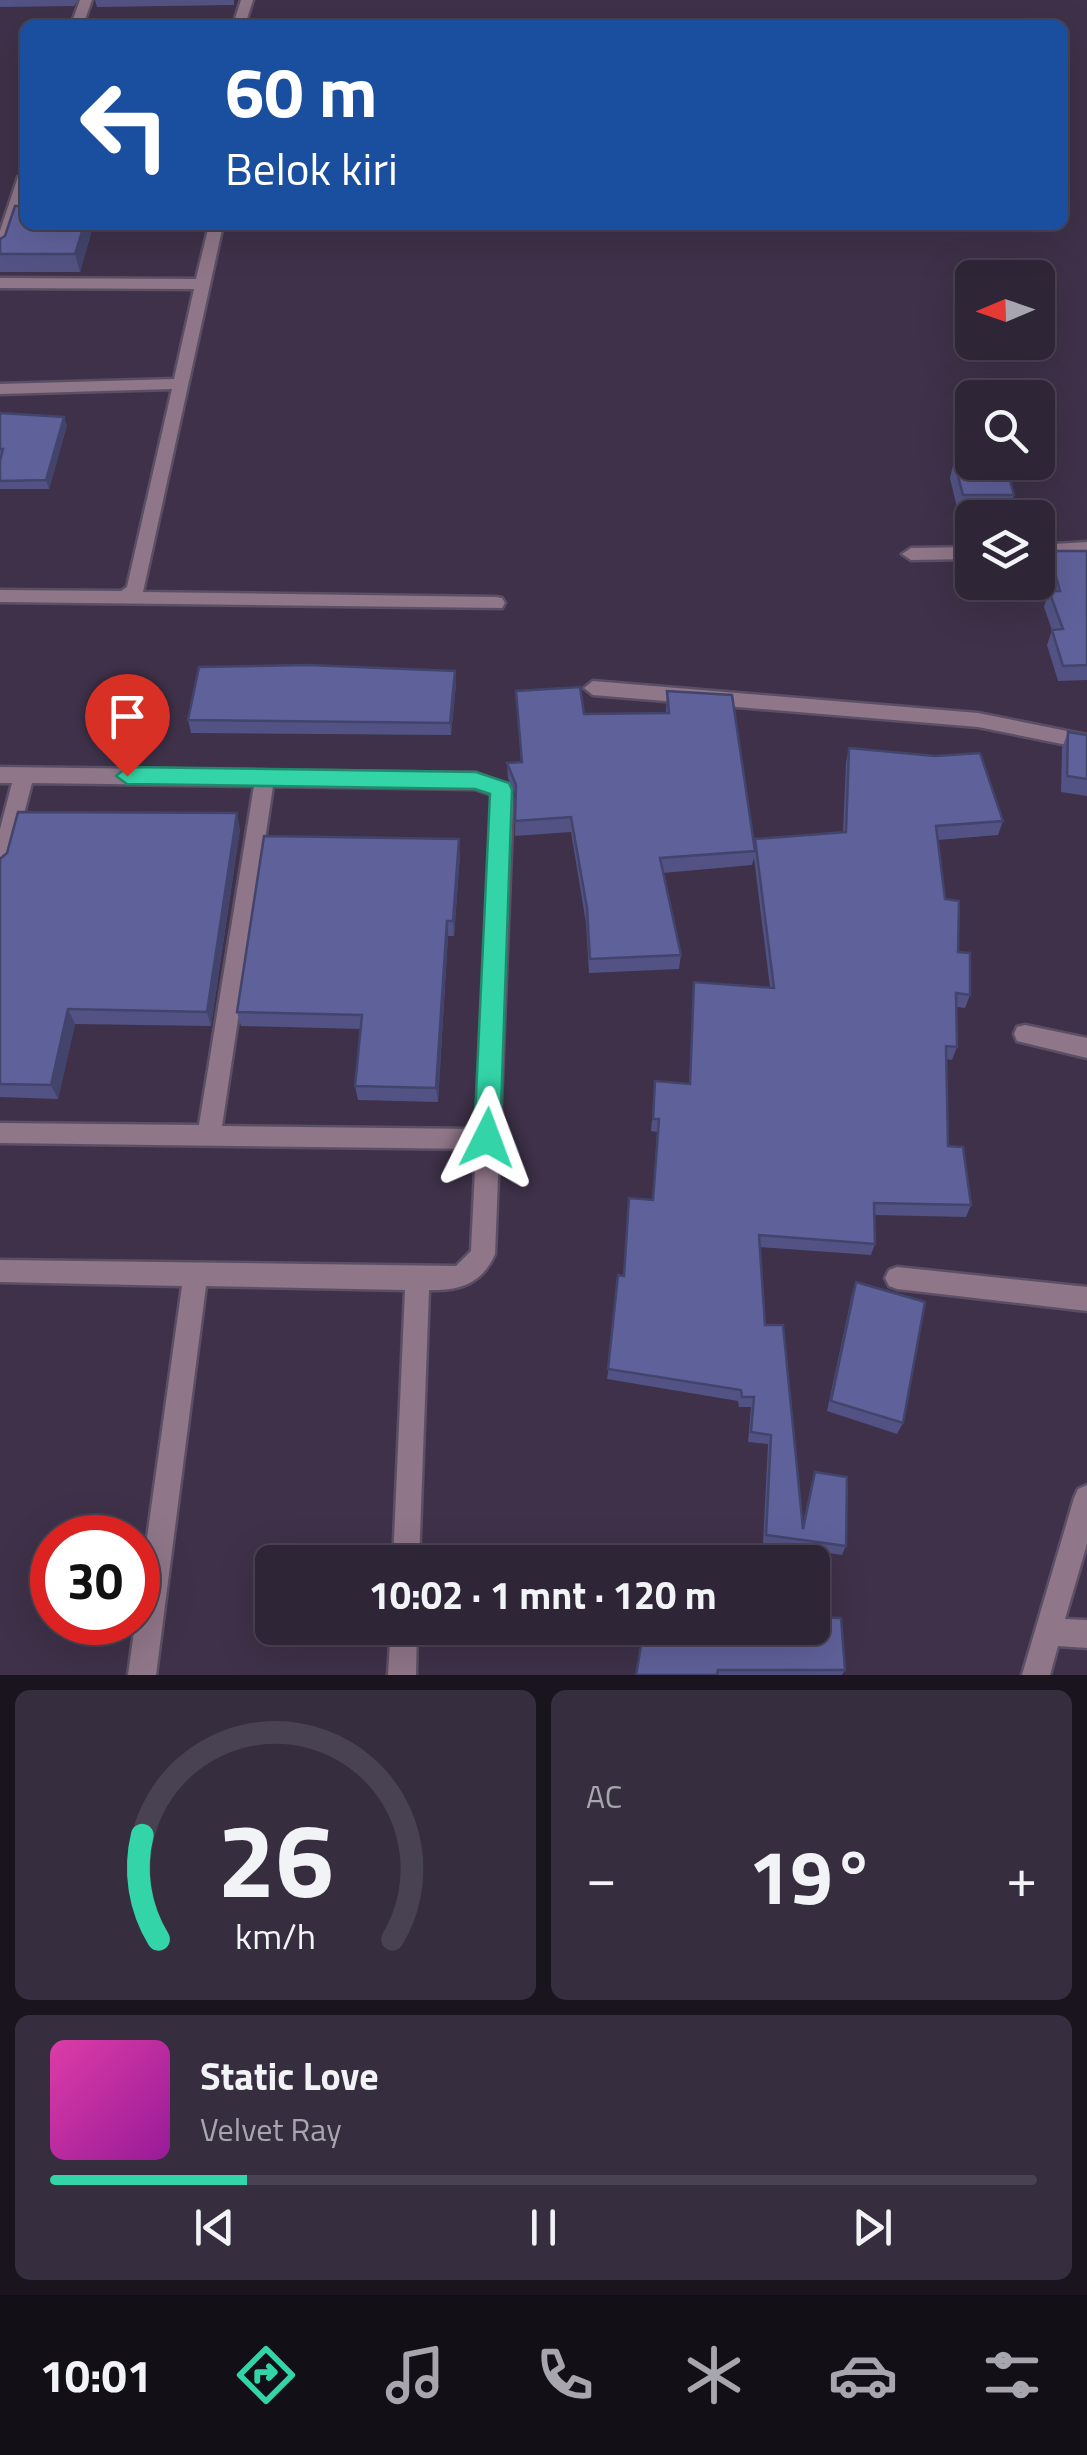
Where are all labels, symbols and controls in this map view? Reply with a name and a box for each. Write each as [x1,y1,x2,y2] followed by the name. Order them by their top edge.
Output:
[225,38,378,144] text: 60 m
[60,60,190,190] icon: left
[225,134,398,202] text: Belok kiri
[955,260,1055,360] north arrow
[955,260,1055,600] map controls
[955,380,1055,480] button: search
[955,500,1055,600] button: layers
[85,674,170,777] pin
[100,689,155,744] icon: arrive
[435,1086,539,1190] position arrow
[30,1515,160,1645] speed limit sign: 30
[368,1566,717,1624] text: 10:02 · 1 mnt · 120 m
[586,1772,622,1820] text: AC
[217,1779,334,1937] text: 26
[748,1819,875,1933] text: 19°
[586,1835,617,1918] text: −
[1006,1835,1037,1918] text: +
[235,1908,316,1963] text: km/h
[200,2047,379,2105] text: Static Love
[200,2105,342,2153] text: Velvet Ray
[187,2200,242,2255] icon: previous
[516,2200,571,2255] icon: pause
[845,2200,900,2255] icon: next
[231,2340,301,2410] icon: directions
[380,2340,450,2410] icon: music
[530,2340,600,2410] icon: phone
[679,2340,749,2410] icon: climate
[828,2340,898,2410] icon: car
[977,2340,1047,2410] icon: filters
[40,2341,152,2409] text: 10:01

